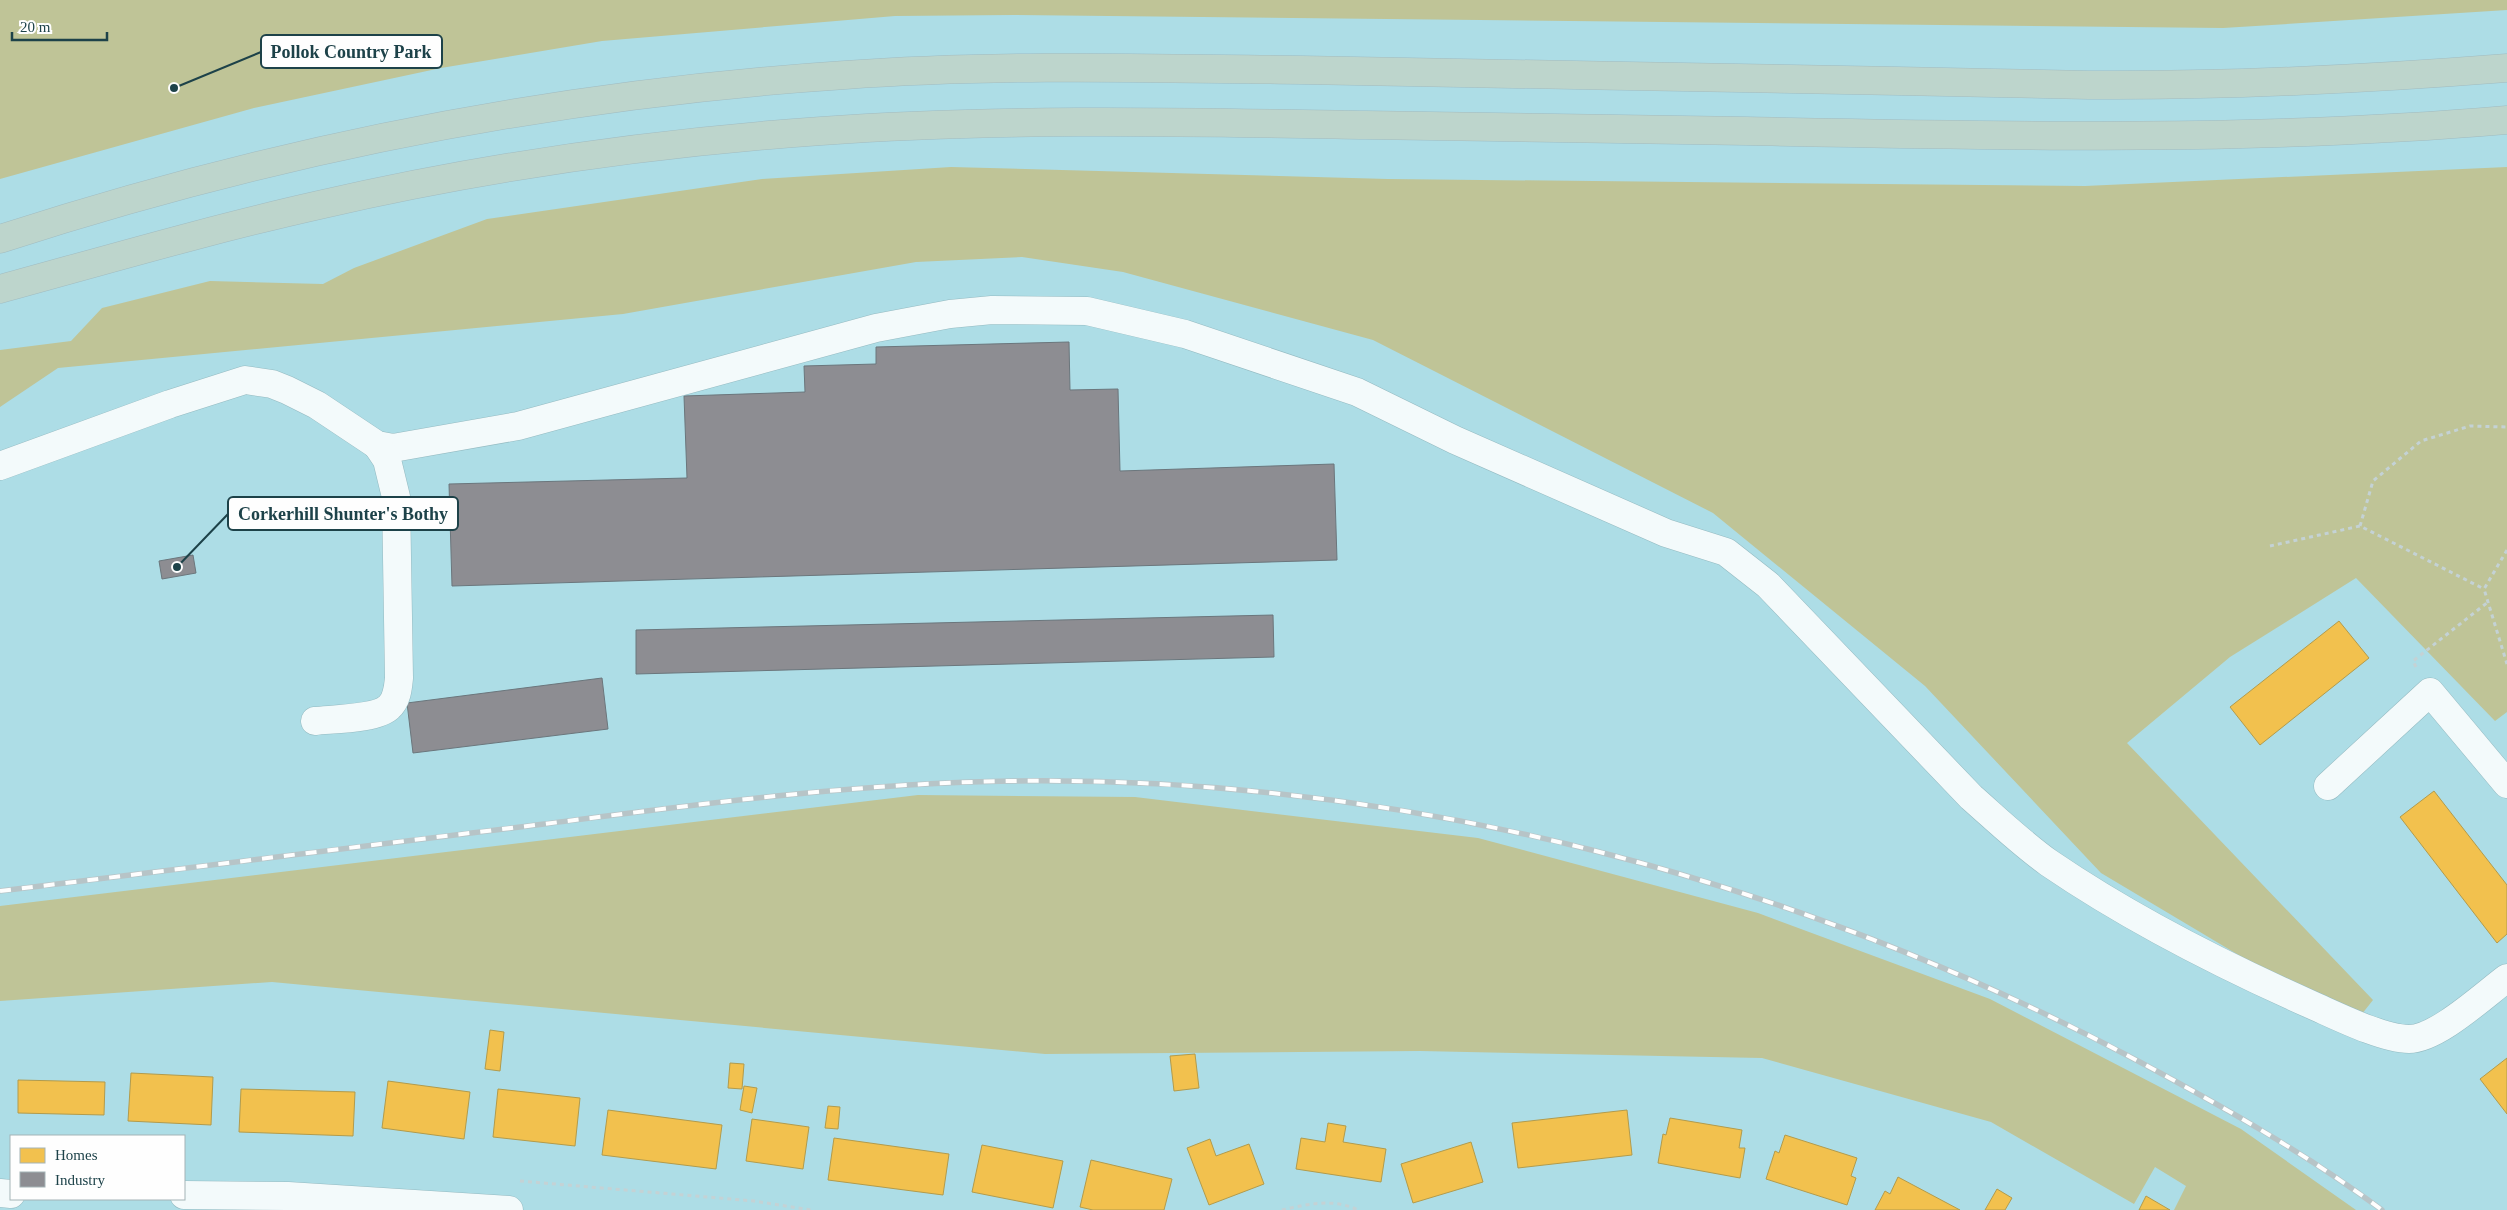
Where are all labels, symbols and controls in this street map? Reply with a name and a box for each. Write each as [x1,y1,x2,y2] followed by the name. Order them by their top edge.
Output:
[12,10,108,42] scale bar
[20,19,51,35] text: 20 m
[261,35,442,68] callout: Pollok Country Park
[270,42,432,62] text: Pollok Country Park
[228,497,458,530] callout: Corkerhill Shunter's Bothy
[238,504,448,524] text: Corkerhill Shunter's Bothy
[10,1135,185,1200] legend
[55,1147,98,1163] text: Homes
[55,1172,105,1188] text: Industry

